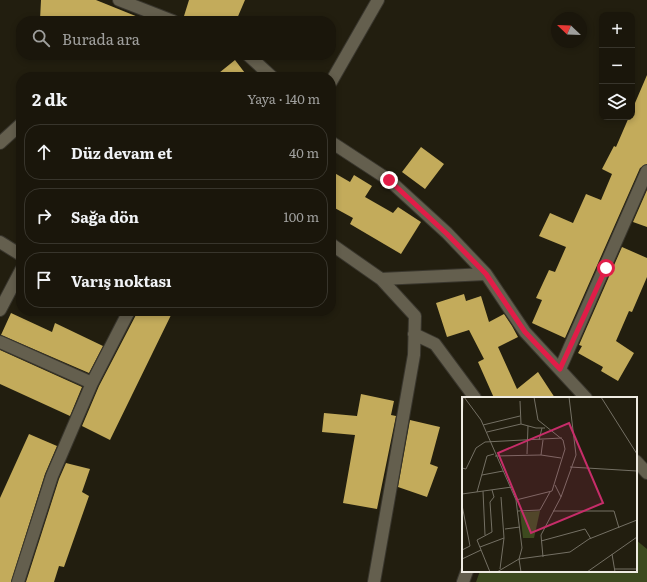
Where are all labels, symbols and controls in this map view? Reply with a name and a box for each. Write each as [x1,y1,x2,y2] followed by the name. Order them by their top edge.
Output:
[551,12,587,48] north arrow
[599,12,635,120] map controls
[599,12,635,48] button: +
[16,16,336,60] search box
[30,27,52,49] icon: search
[62,27,140,50] text: Burada ara
[599,48,635,84] button: −
[599,84,635,120] button: layers
[32,86,67,111] text: 2 dk
[247,89,320,108] text: Yaya · 140 m
[33,141,55,163] icon: ahead
[71,141,172,164] text: Düz devam et
[289,143,319,162] text: 40 m
[380,171,398,189] route end
[33,205,55,227] icon: right
[71,205,139,228] text: Sağa dön
[283,207,319,226] text: 100 m
[597,259,615,277] route start
[33,269,55,291] icon: arrive
[71,269,171,292] text: Varış noktası
[462,397,637,572] inset map

